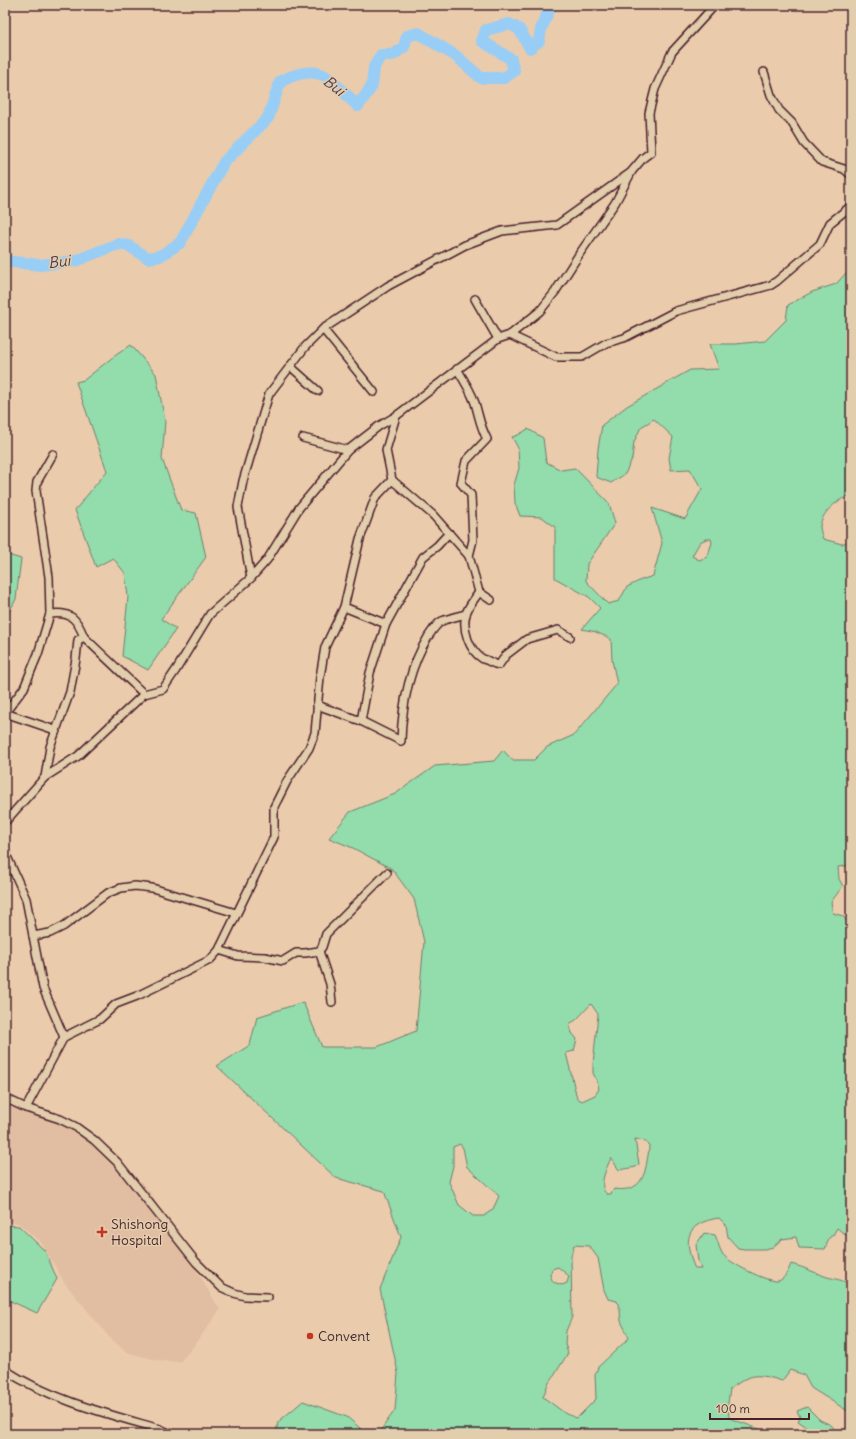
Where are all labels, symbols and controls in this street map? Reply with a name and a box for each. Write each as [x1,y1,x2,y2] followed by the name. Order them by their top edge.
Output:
[320,71,350,101] water label: Bui
[47,251,73,272] water label: Bui
[111,1215,168,1249] place label: Shishong Hospital
[96,1226,108,1238] marker: Shishong Hospital
[318,1327,370,1345] place label: Convent
[305,1331,315,1341] marker: Convent
[710,1395,809,1421] scale bar
[716,1401,750,1416] text: 100 m

